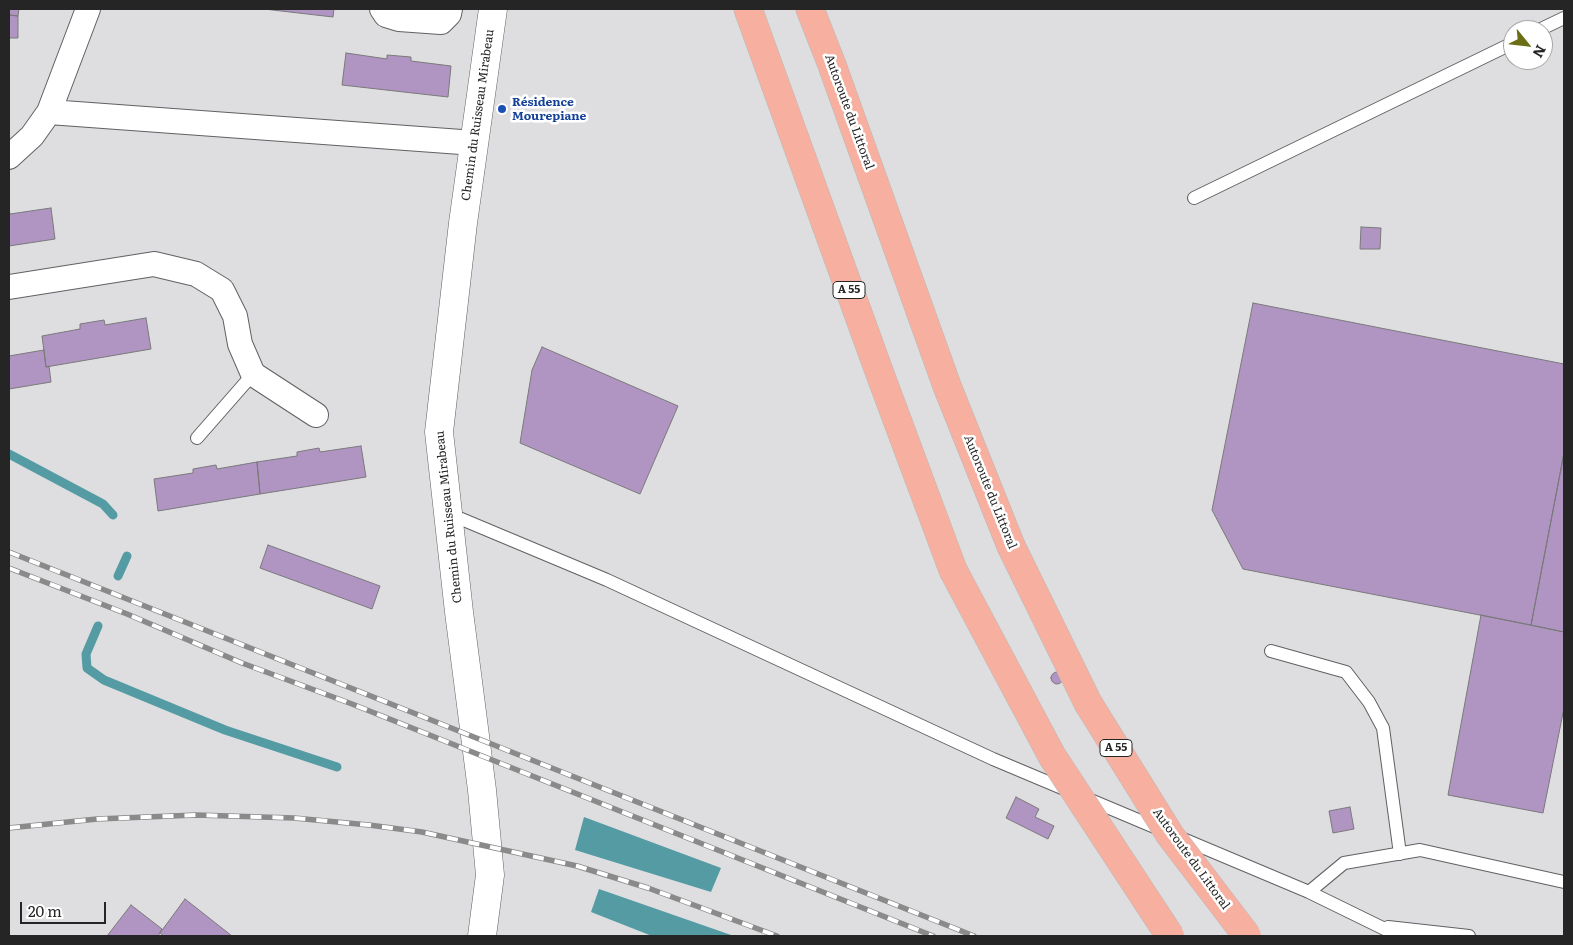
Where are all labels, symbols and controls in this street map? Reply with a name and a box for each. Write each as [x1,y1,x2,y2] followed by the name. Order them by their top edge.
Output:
[1503,20,1553,70] north arrow
[459,28,497,202] street label: Chemin du Ruisseau Mirabeau
[1529,42,1552,62] text: N
[821,52,877,172] street label: Autoroute du Littoral
[512,95,586,123] place label: Résidence Mourepiane
[496,103,508,115] marker: Résidence Mourepiane
[833,282,865,298] road number: A 55
[433,430,465,604] street label: Chemin du Ruisseau Mirabeau
[961,433,1019,551] street label: Autoroute du Littoral
[1100,740,1132,756] road number: A 55
[1149,806,1233,912] street label: Autoroute du Littoral
[22,892,109,924] scale bar
[28,899,62,922] text: 20 m

